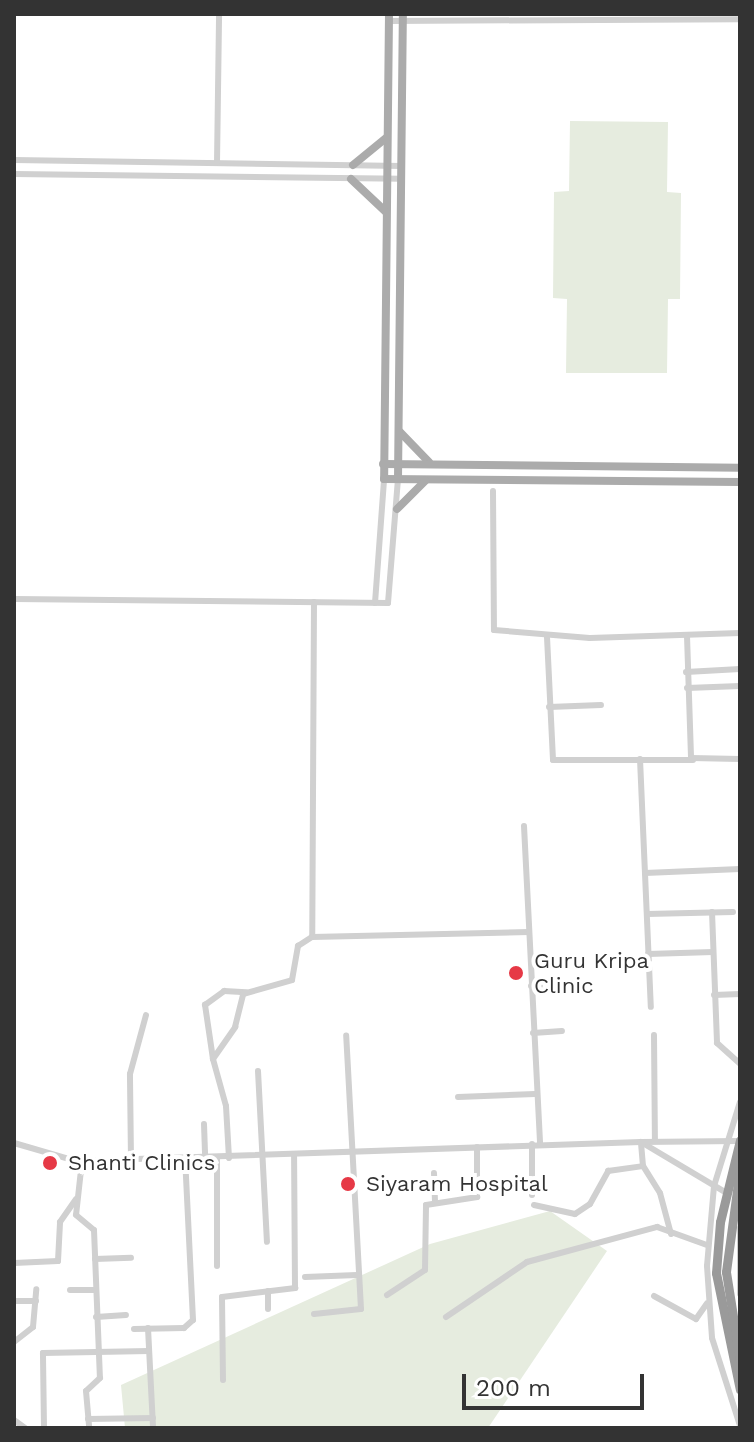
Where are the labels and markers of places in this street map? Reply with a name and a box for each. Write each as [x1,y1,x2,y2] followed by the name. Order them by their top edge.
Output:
[534,947,649,998] place label: Guru Kripa Clinic
[505,962,527,984] marker: Guru Kripa Clinic
[68,1150,215,1176] place label: Shanti Clinics
[39,1152,61,1174] marker: Shanti Clinics
[366,1171,548,1197] place label: Siyaram Hospital
[337,1173,359,1195] marker: Siyaram Hospital

